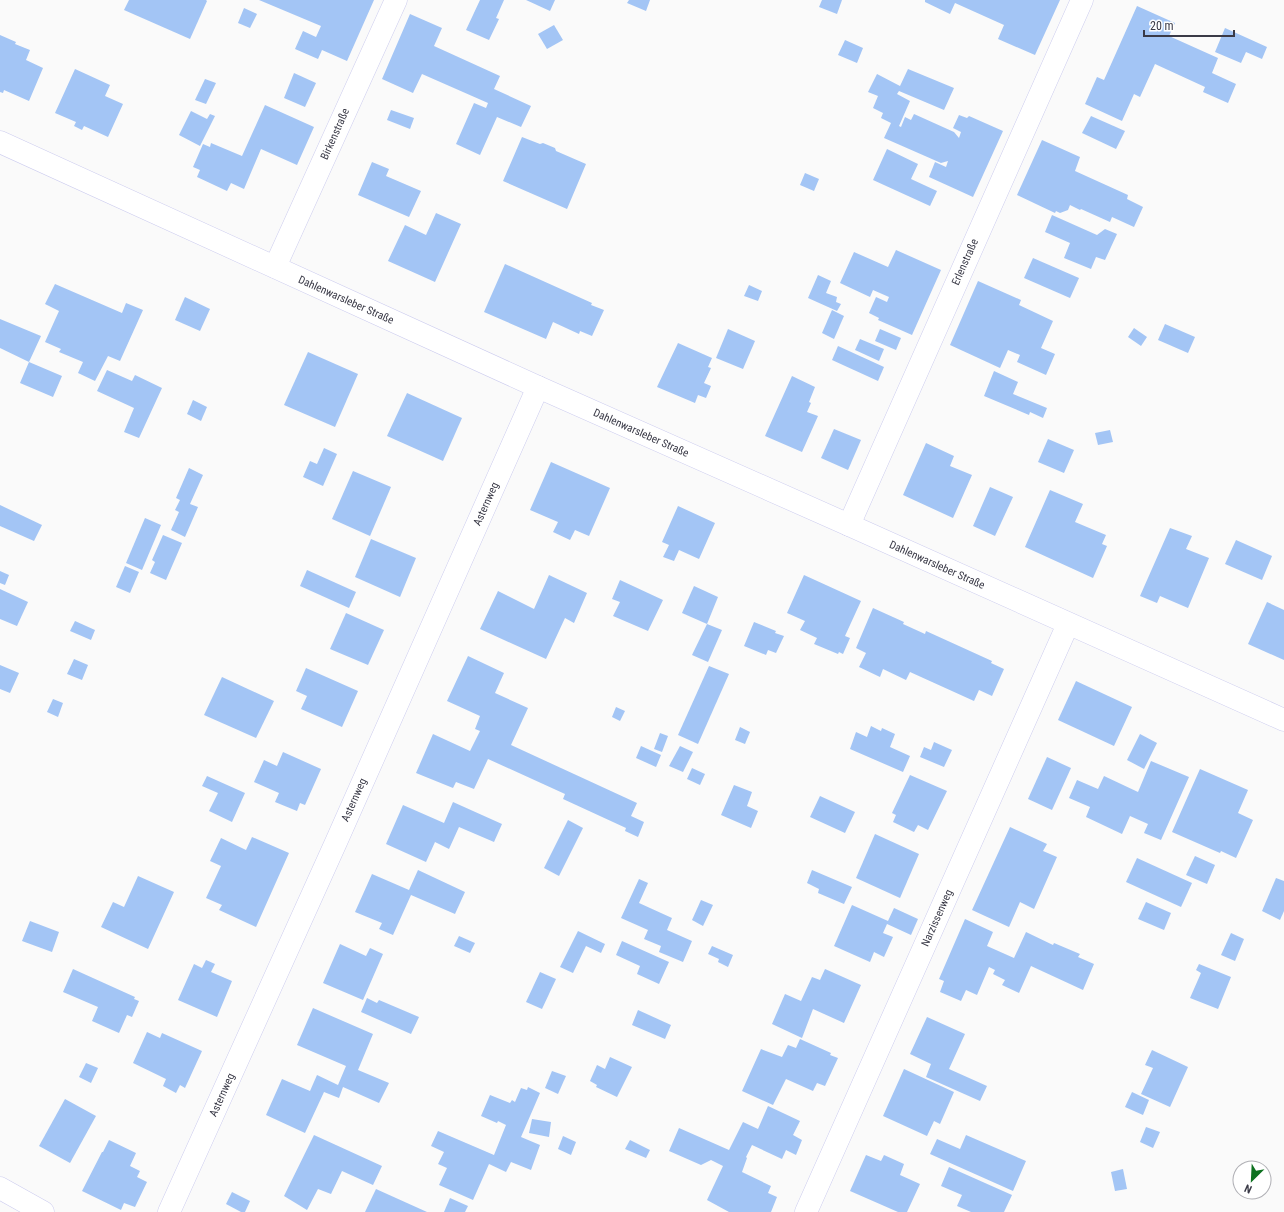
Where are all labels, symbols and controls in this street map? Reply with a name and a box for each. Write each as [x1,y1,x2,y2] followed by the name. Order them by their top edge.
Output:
[1144,12,1234,38] scale bar
[1150,19,1174,33] text: 20 m
[318,106,352,162] street label: Birkenstraße
[949,237,981,287] street label: Erlenstraße
[296,273,396,327] street label: Dahlenwarsleber Straße
[591,406,691,460] street label: Dahlenwarsleber Straße
[471,480,501,528] street label: Asternweg
[887,538,987,592] street label: Dahlenwarsleber Straße
[339,776,369,824] street label: Asternweg
[919,887,955,949] street label: Narzissenweg
[207,1071,237,1119] street label: Asternweg
[1232,1160,1272,1200] north arrow
[1242,1181,1254,1196] text: N

